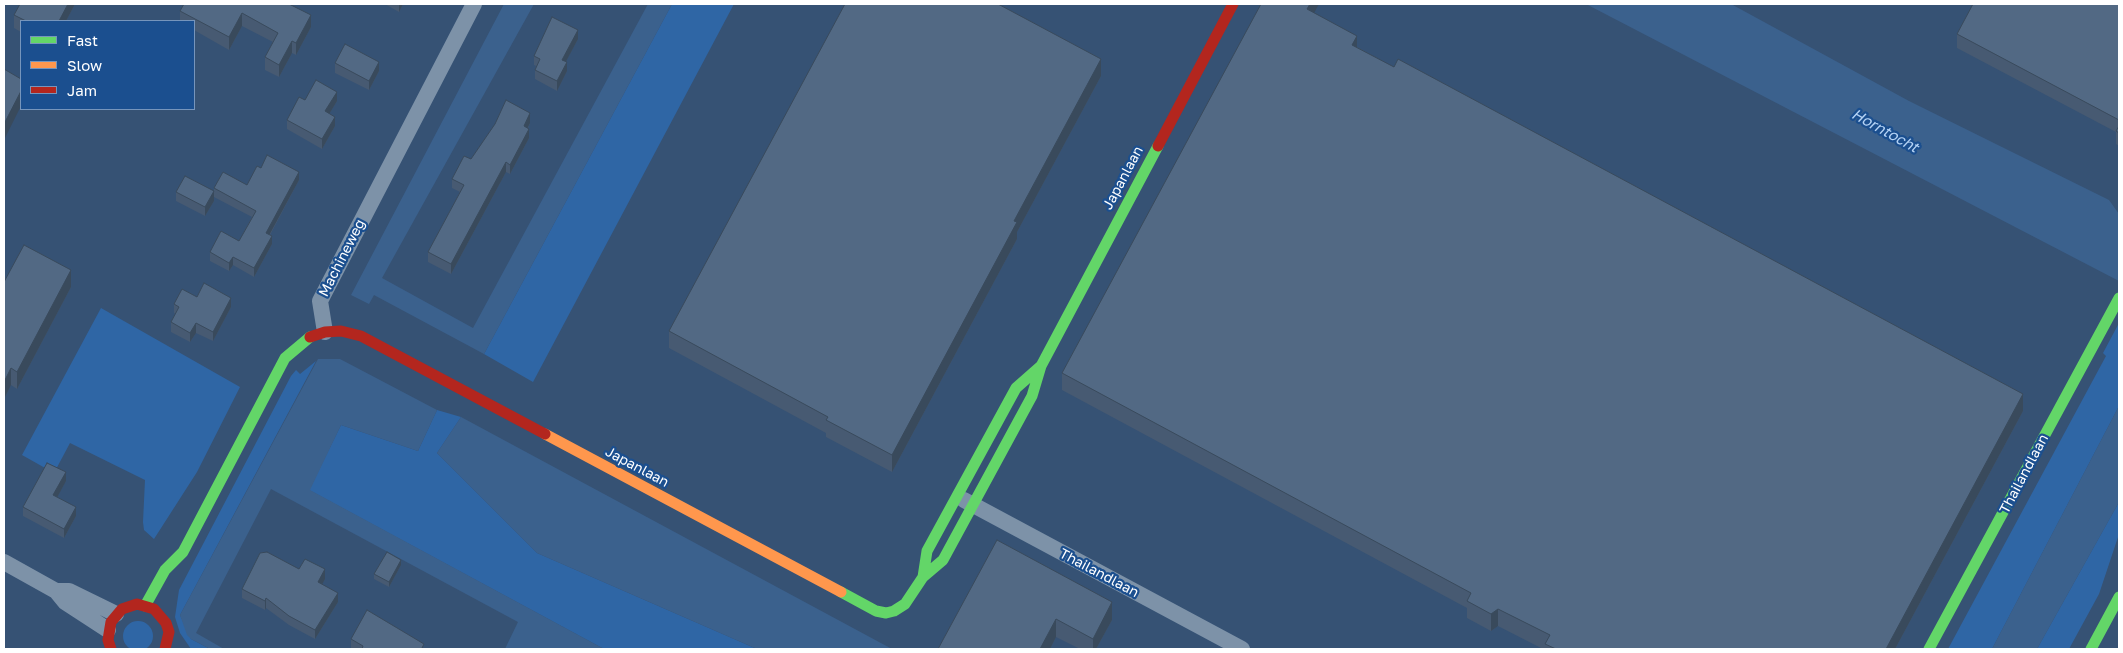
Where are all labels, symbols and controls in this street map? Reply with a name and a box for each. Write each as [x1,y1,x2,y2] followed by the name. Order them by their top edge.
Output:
[20,20,195,110] legend
[67,31,98,49] text: Fast
[67,56,102,74] text: Slow
[67,81,97,99] text: Jam
[1848,105,1922,157] water label: Horntocht
[1099,143,1147,213] street label: Japanlaan
[315,217,369,299] street label: Machineweg
[1996,431,2052,517] street label: Thailandlaan
[602,443,672,491] street label: Japanlaan
[1056,545,1142,601] street label: Thailandlaan

